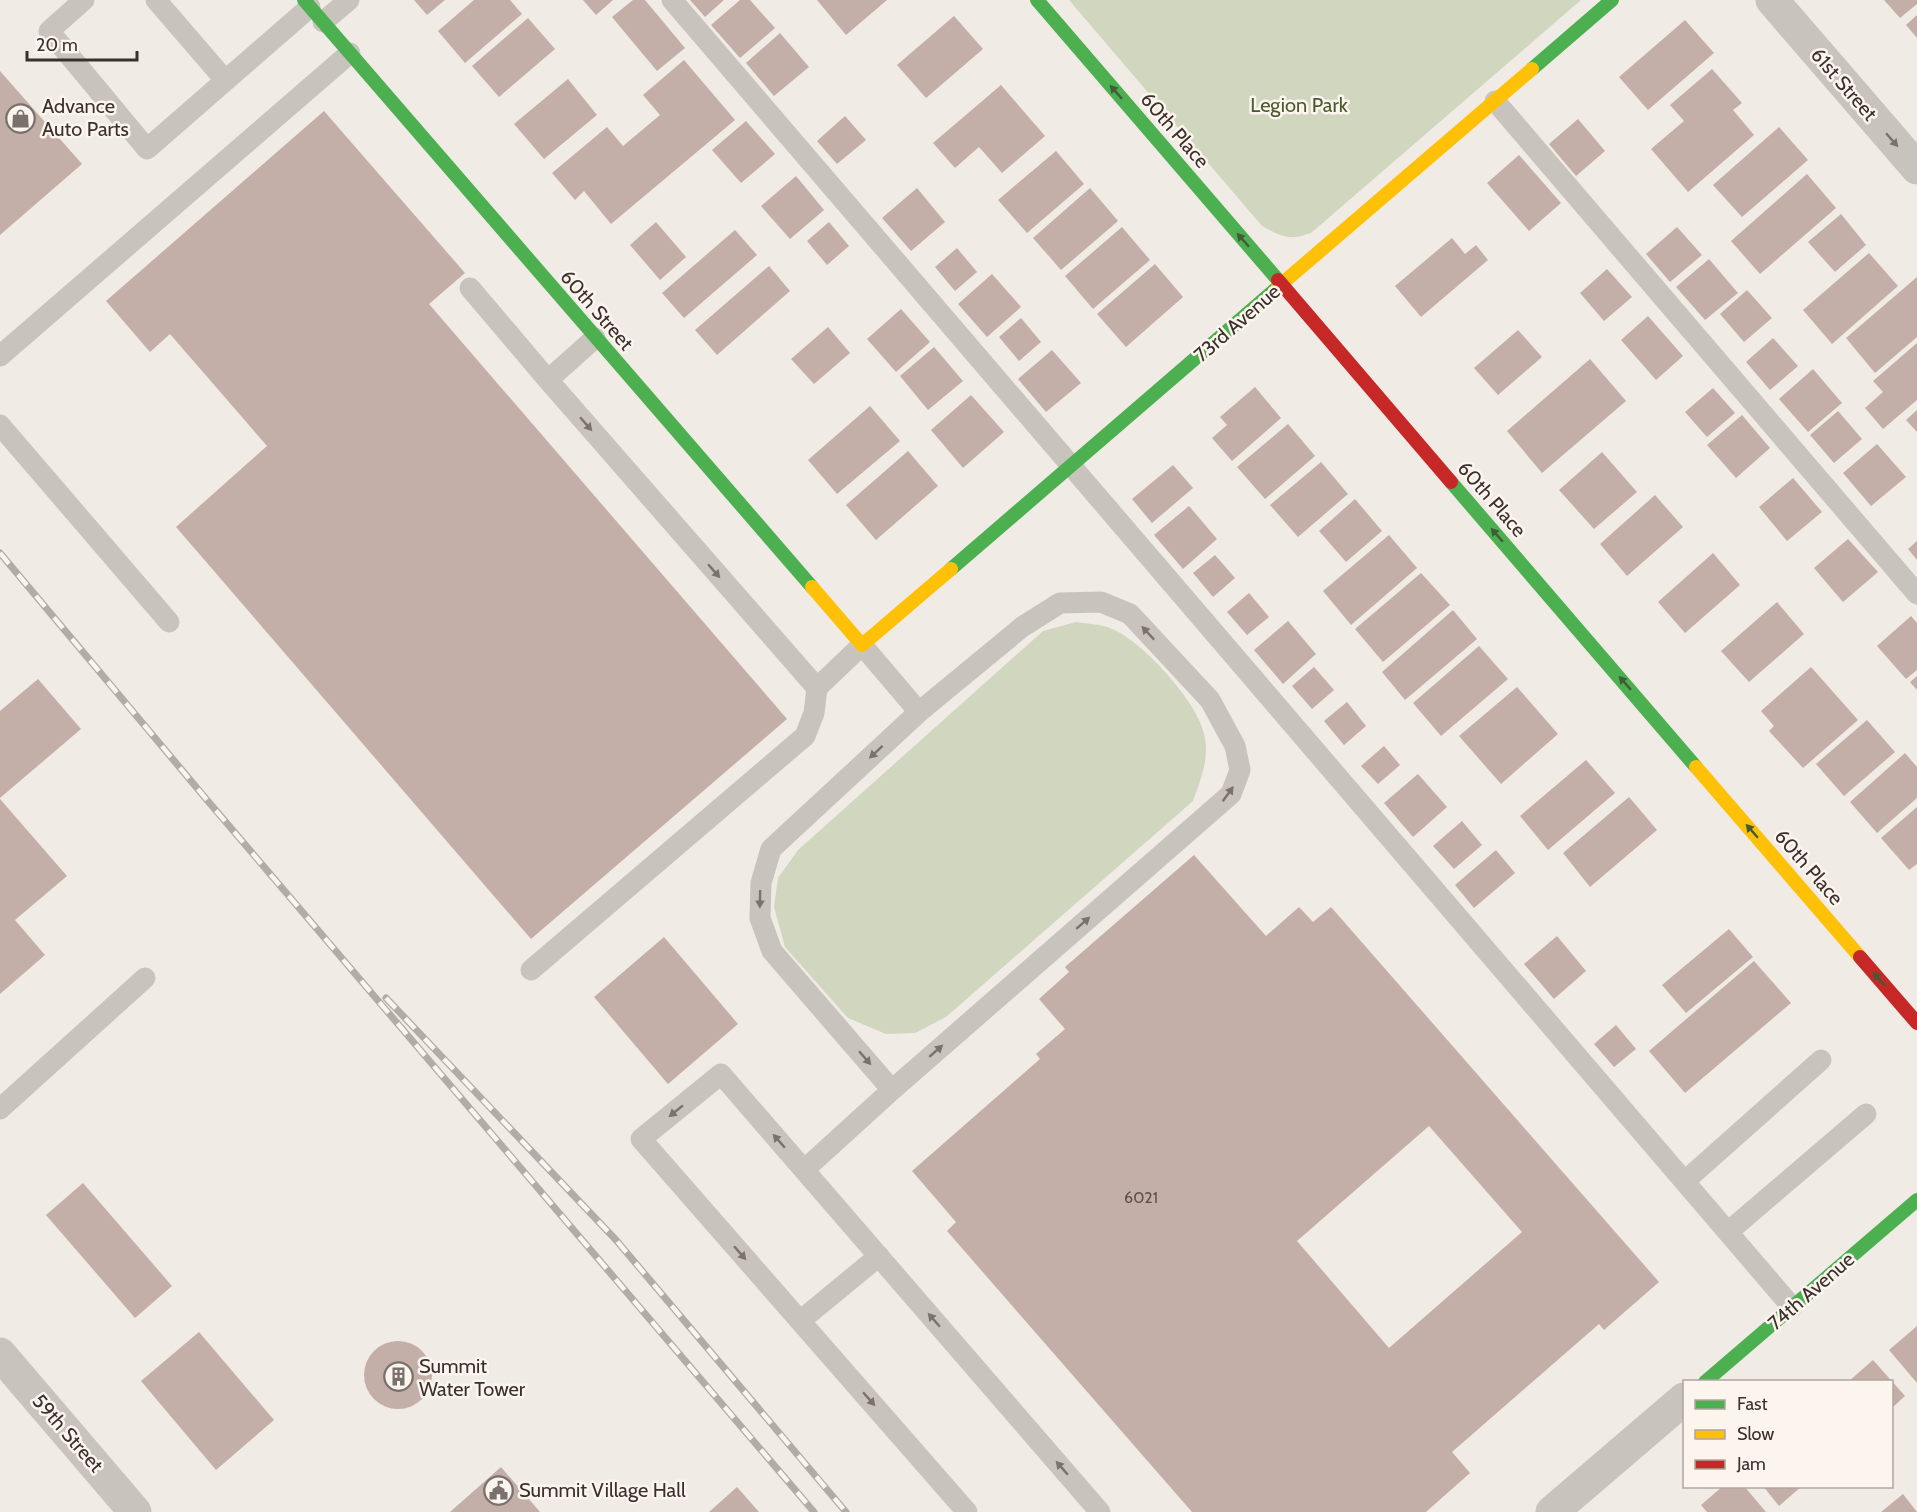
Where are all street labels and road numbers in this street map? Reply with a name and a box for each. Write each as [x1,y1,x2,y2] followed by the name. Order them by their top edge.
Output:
[1806,43,1882,126] street label: 61st Street
[1136,87,1214,173] street label: 60th Place
[556,265,639,355] street label: 60th Street
[1189,279,1285,367] street label: 73rd Avenue
[1453,456,1531,542] street label: 60th Place
[1770,824,1848,910] street label: 60th Place
[1763,1247,1859,1335] street label: 74th Avenue
[28,1389,109,1477] street label: 59th Street

